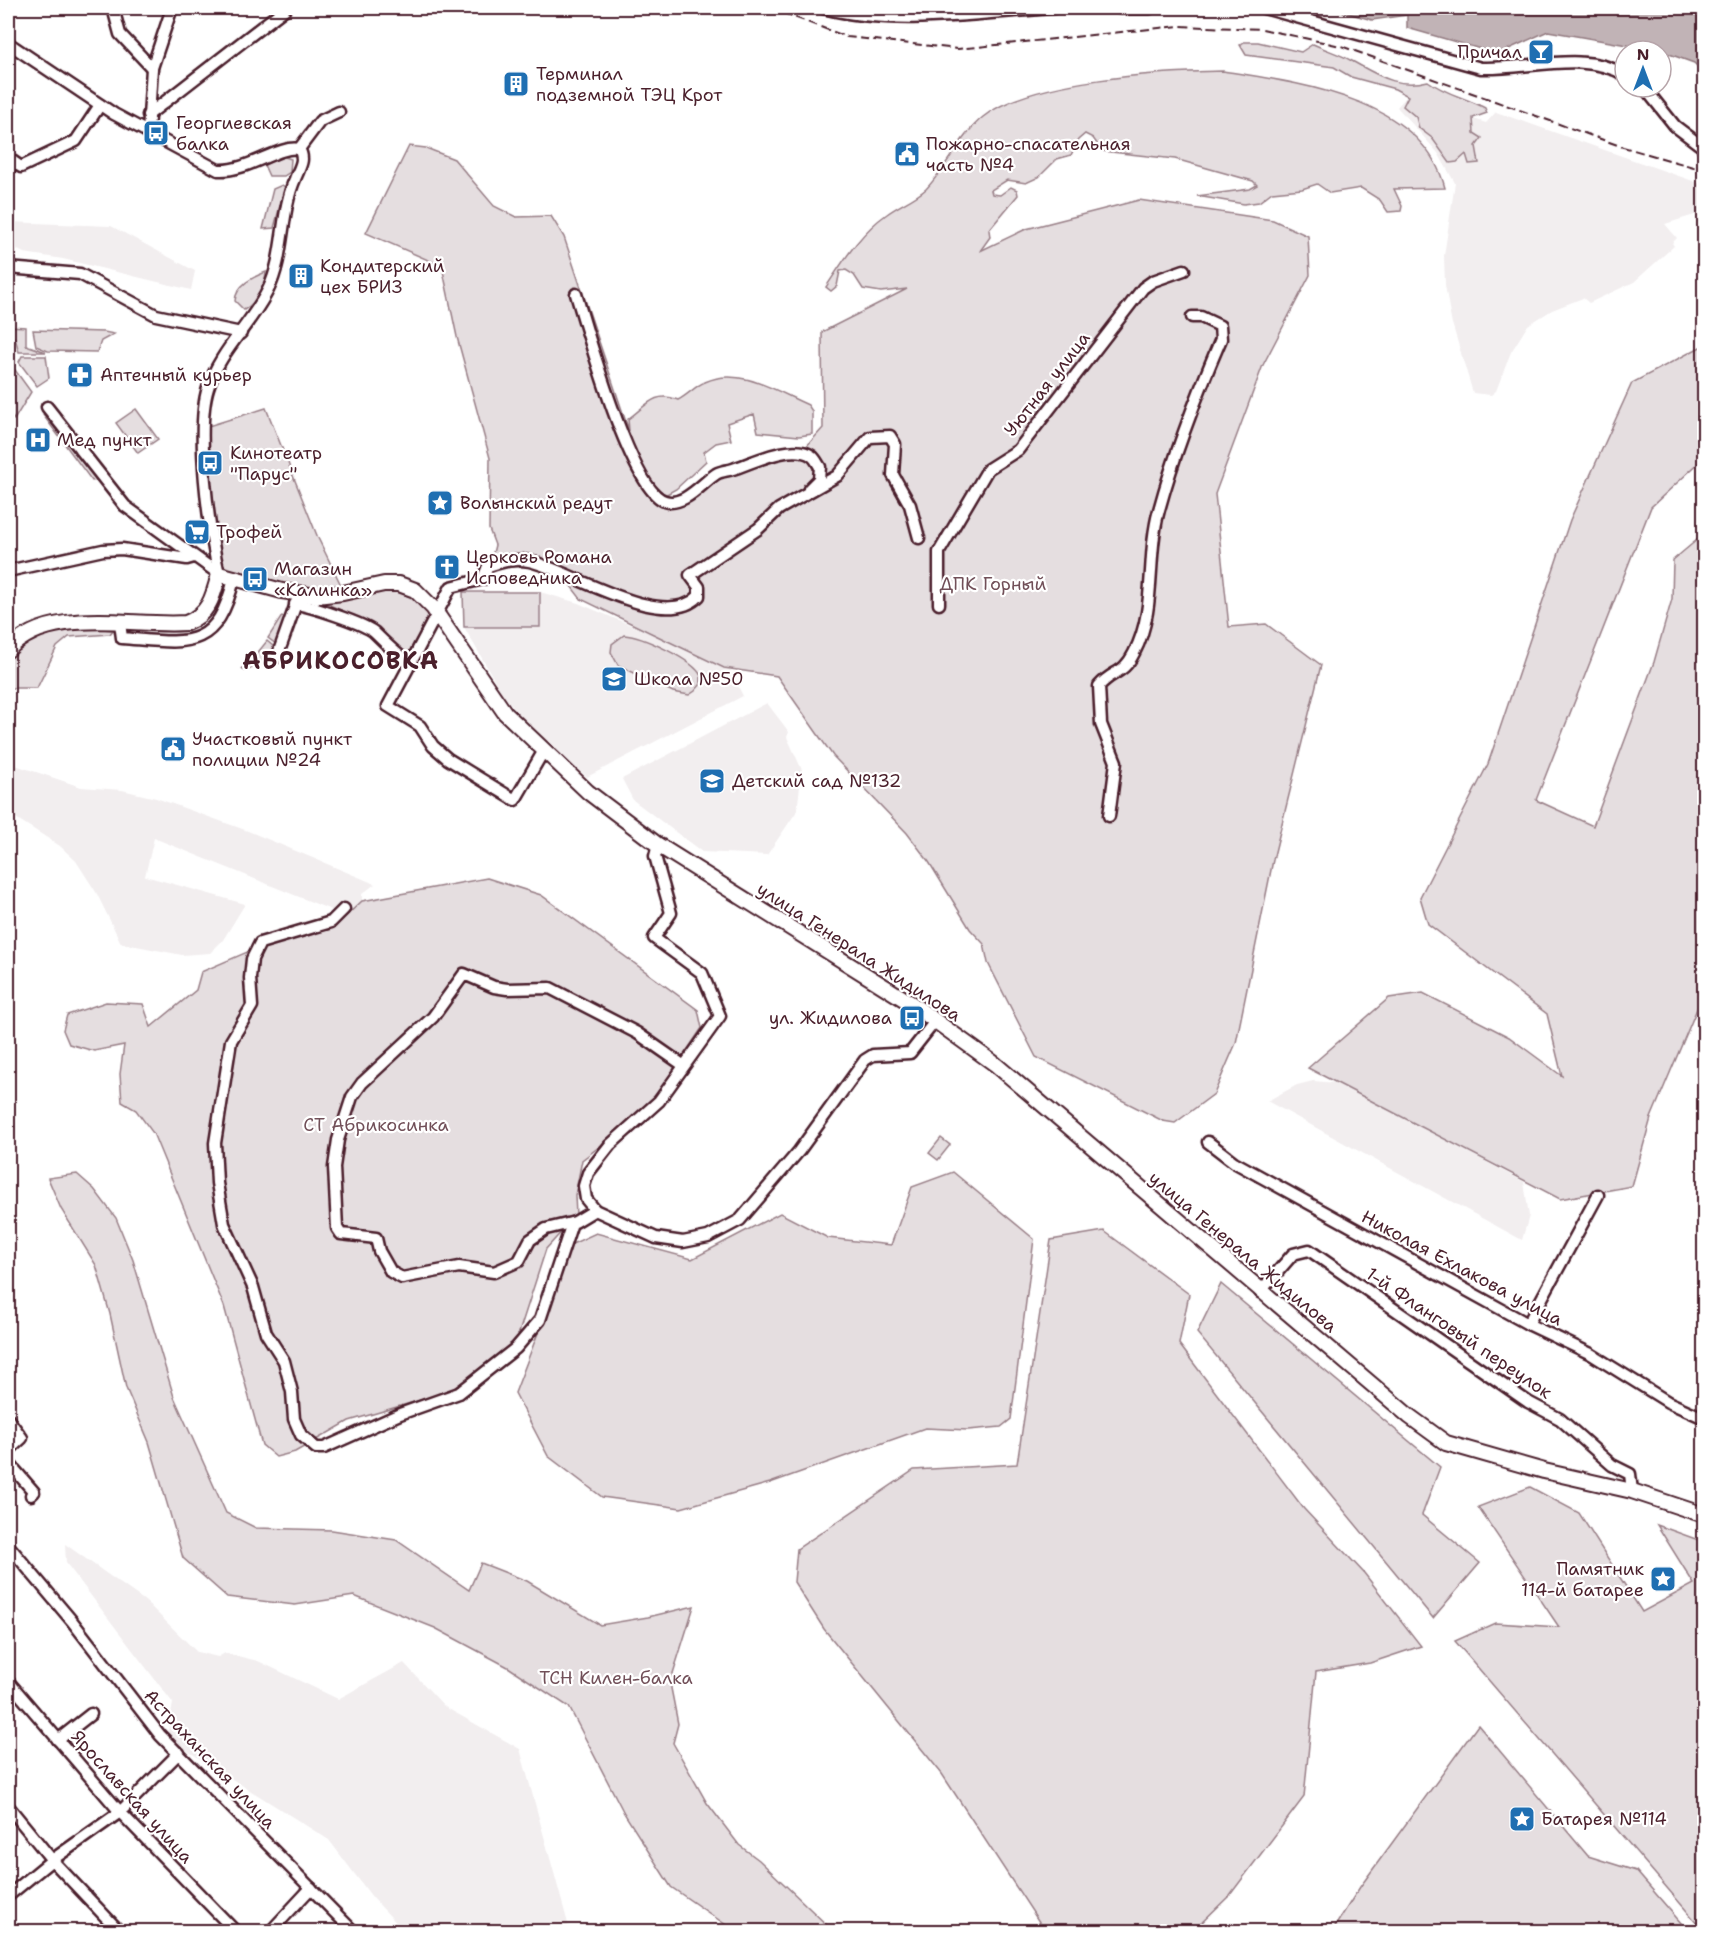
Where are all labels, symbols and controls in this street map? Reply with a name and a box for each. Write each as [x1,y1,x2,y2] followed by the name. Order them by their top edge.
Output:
[1526,37,1556,67] bar icon: Причал
[1613,39,1673,99] north arrow
[1458,40,1522,64] place label: Причал
[1637,44,1649,65] text: N
[536,62,723,107] place label: Терминал подземной ТЭЦ Крот
[501,69,531,99] building icon: Терминал подземной ТЭЦ Крот
[176,111,292,156] place label: Георгиевская балка
[141,118,171,148] bus stop icon: Георгиевская балка
[926,132,1131,177] place label: Пожарно-спасательная часть №4
[892,139,922,169] public building icon: Пожарно-спасательная часть №4
[320,254,445,299] place label: Кондитерский цех БРИЗ
[286,261,316,291] building icon: Кондитерский цех БРИЗ
[999,327,1095,441] street label: Уютная улица
[65,360,95,390] pharmacy icon: Аптечный курьер
[100,363,252,387] place label: Аптечный курьер
[23,425,53,455] hospital icon: Мед пункт
[57,428,152,452] place label: Мед пункт
[230,441,322,486] place label: Кинотеатр "Парус"
[195,448,225,478] bus stop icon: Кинотеатр "Парус"
[425,488,455,518] place icon: Волынский редут
[460,491,613,515] place label: Волынский редут
[182,517,212,547] supermarket icon: Трофей
[216,520,282,544] place label: Трофей
[466,545,612,590] place label: Церковь Романа Исповедника
[432,552,462,582] church icon: Церковь Романа Исповедника
[274,557,372,602] place label: Магазин «Калинка»
[240,564,270,594] bus stop icon: Магазин «Калинка»
[940,572,1047,596] park label: ДПК Горный
[242,645,440,677] district label: АБРИКОСОВКА
[599,664,629,694] school or university icon: Школа №50
[634,667,744,691] place label: Школа №50
[192,727,353,772] place label: Участковый пункт полиции №24
[158,734,188,764] public building icon: Участковый пункт полиции №24
[697,766,727,796] school or university icon: Детский сад №132
[732,769,901,793] place label: Детский сад №132
[752,877,966,1027] street label: улица Генерала Жидилова
[897,1003,927,1033] bus stop icon: ул. Жидилова
[769,1006,892,1030] place label: ул. Жидилова
[303,1113,449,1137] park label: СТ Абрикосинка
[1144,1166,1342,1338] street label: улица Генерала Жидилова
[1357,1205,1567,1331] street label: Николая Ехлакова улица
[1361,1262,1557,1404] street label: 1-й Фланговый переулок
[1521,1557,1644,1602] place label: Памятник 114-й батарее
[1648,1564,1678,1594] place icon: Памятник 114-й батарее
[539,1666,693,1690] park label: ТСН Килен-балка
[139,1684,281,1834] street label: Астраханская улица
[66,1725,198,1869] street label: Ярославская улица
[1507,1804,1537,1834] place icon: Батарея №114
[1541,1807,1667,1831] place label: Батарея №114

